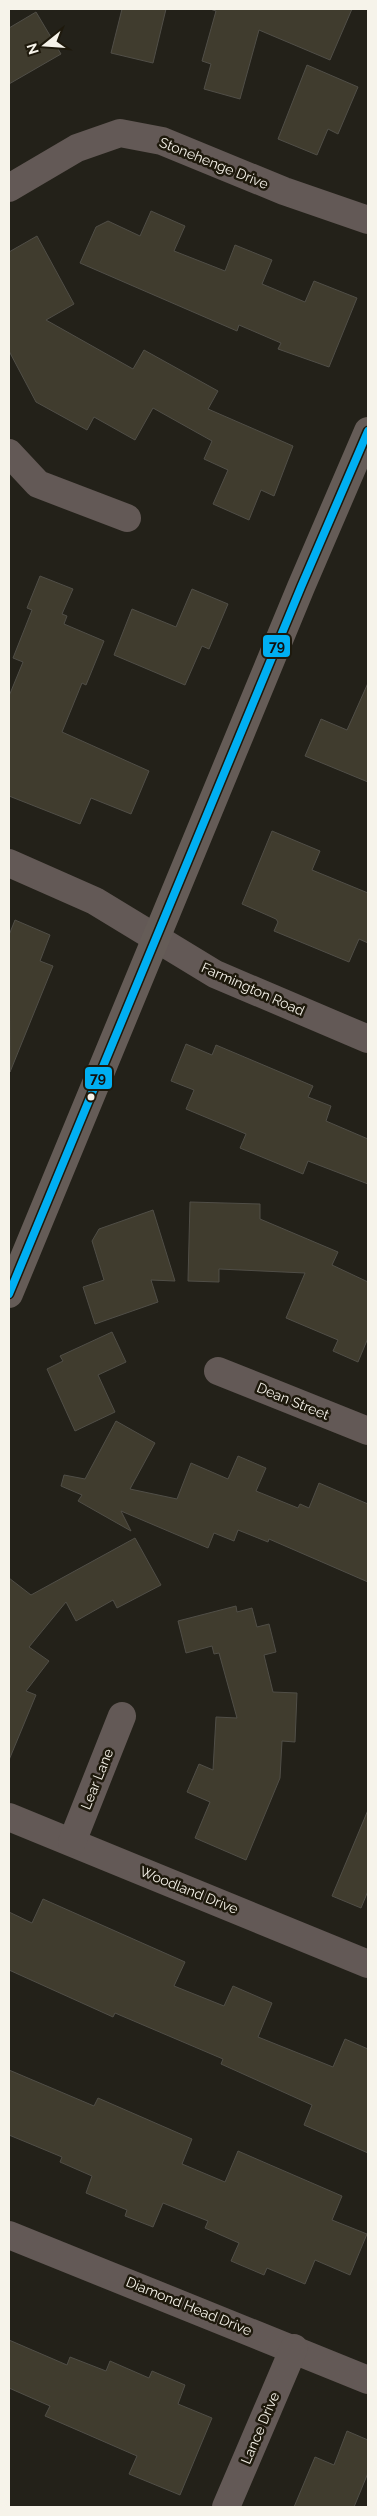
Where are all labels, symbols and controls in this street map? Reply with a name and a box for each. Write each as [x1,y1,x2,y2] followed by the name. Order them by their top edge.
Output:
[20,20,70,70] north arrow
[23,41,42,56] text: N
[157,134,271,192] street label: Stonehenge Drive
[262,634,291,658] line badge: 79
[269,638,285,654] text: 79
[199,959,307,1019] street label: Farmington Road
[84,1066,113,1090] line badge: 79
[90,1070,106,1086] text: 79
[86,1092,96,1102] unlabelled marker
[255,1379,332,1423] street label: Dean Street
[78,1746,116,1812] street label: Lear Lane
[138,1863,240,1917] street label: Woodland Drive
[124,2273,254,2339] street label: Diamond Head Drive
[238,2390,282,2466] street label: Lance Drive

